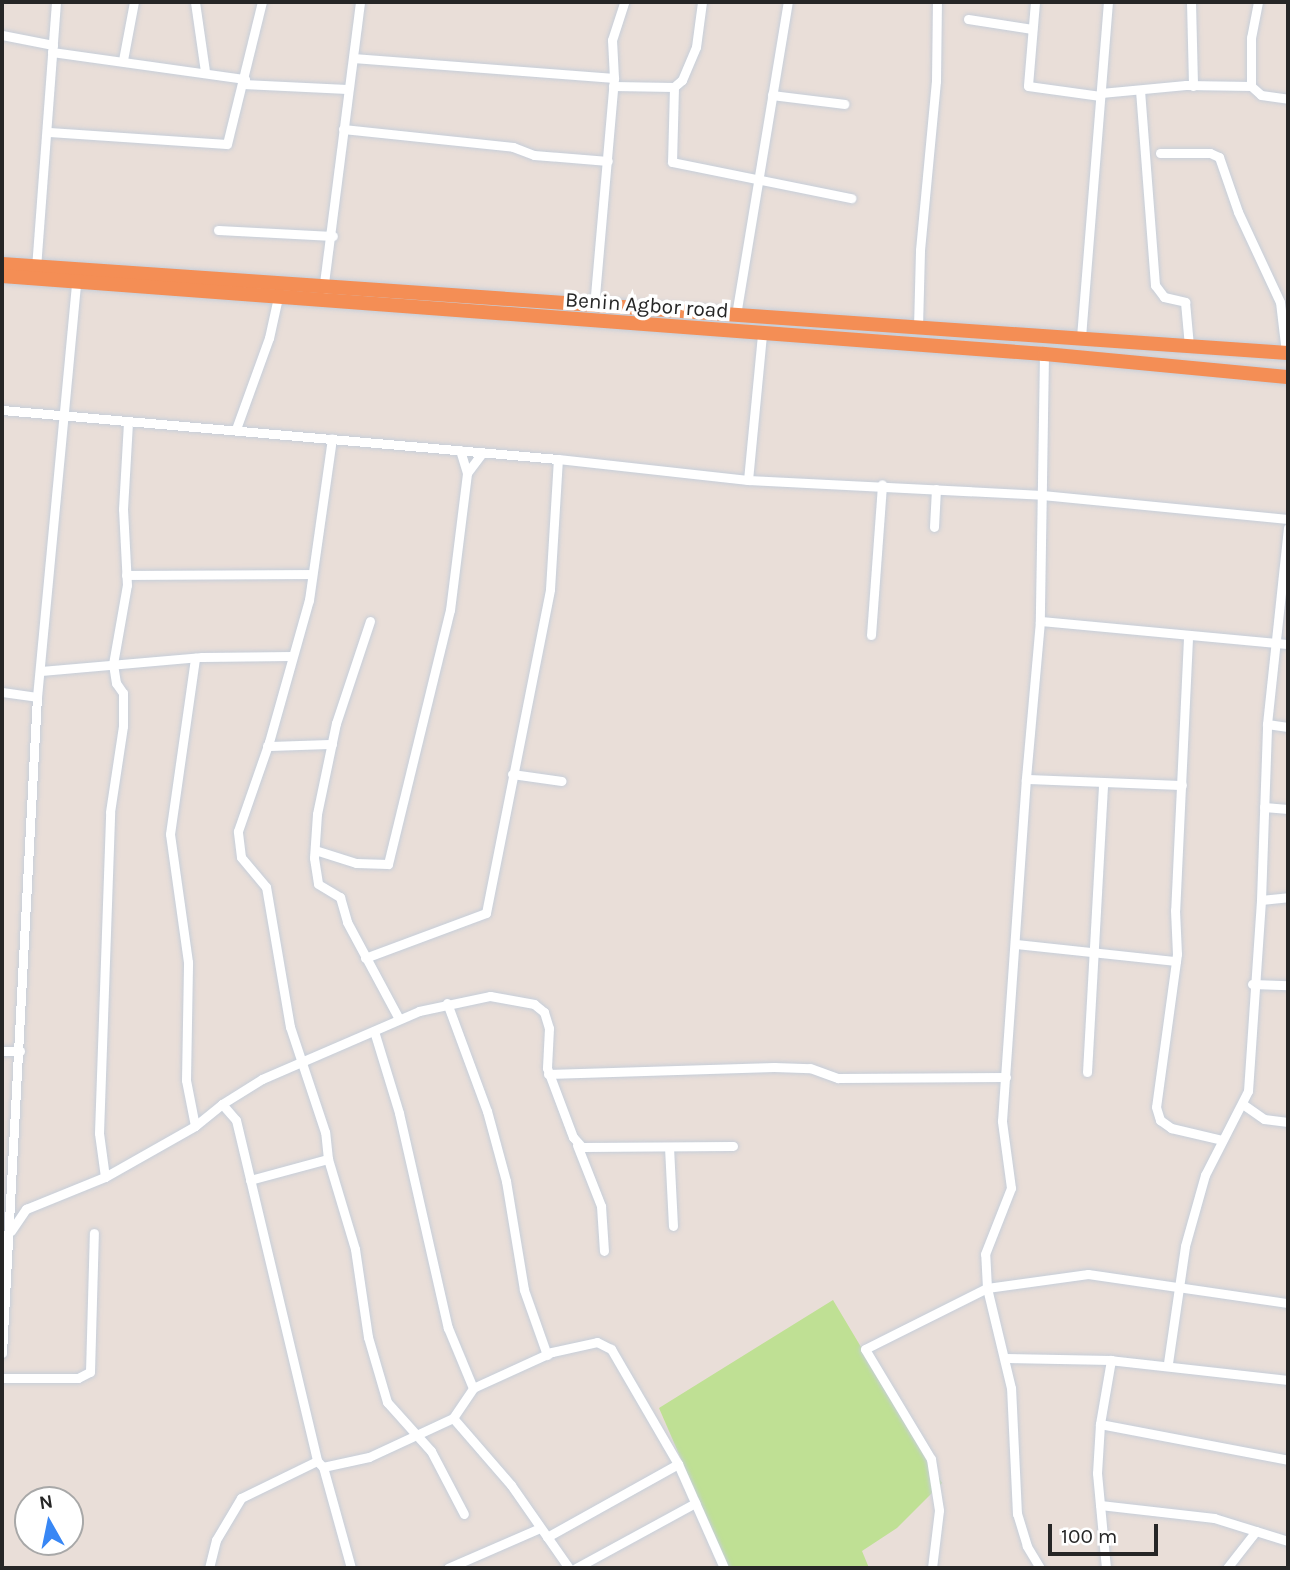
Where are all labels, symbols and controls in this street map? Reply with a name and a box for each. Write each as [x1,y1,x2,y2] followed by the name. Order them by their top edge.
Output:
[564,287,730,323] street label: Benin Agbor road
[14,1486,84,1556] north arrow
[38,1490,54,1514] text: N
[1052,1510,1162,1554] scale bar
[1061,1524,1118,1548] text: 100 m

